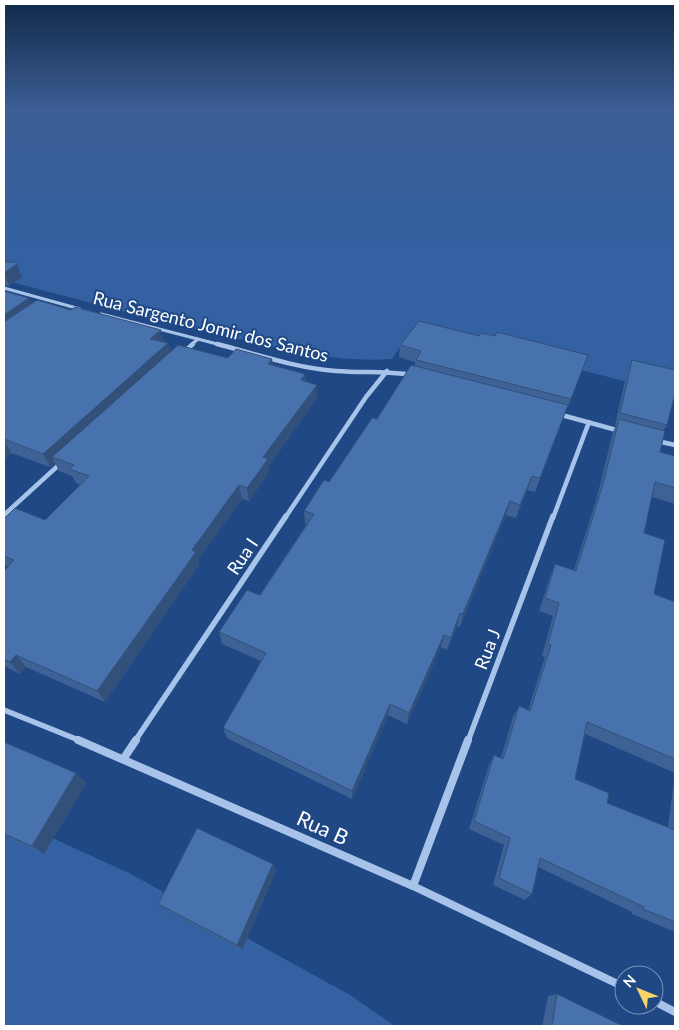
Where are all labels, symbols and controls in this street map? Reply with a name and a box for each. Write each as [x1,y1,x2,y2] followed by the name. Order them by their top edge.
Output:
[91,286,331,366] street label: Rua Sargento Jomir dos Santos
[222,533,262,579] street label: Rua I
[469,626,505,672] street label: Rua J
[293,805,353,849] street label: Rua B
[614,965,664,1015] north arrow
[619,971,639,991] text: N

